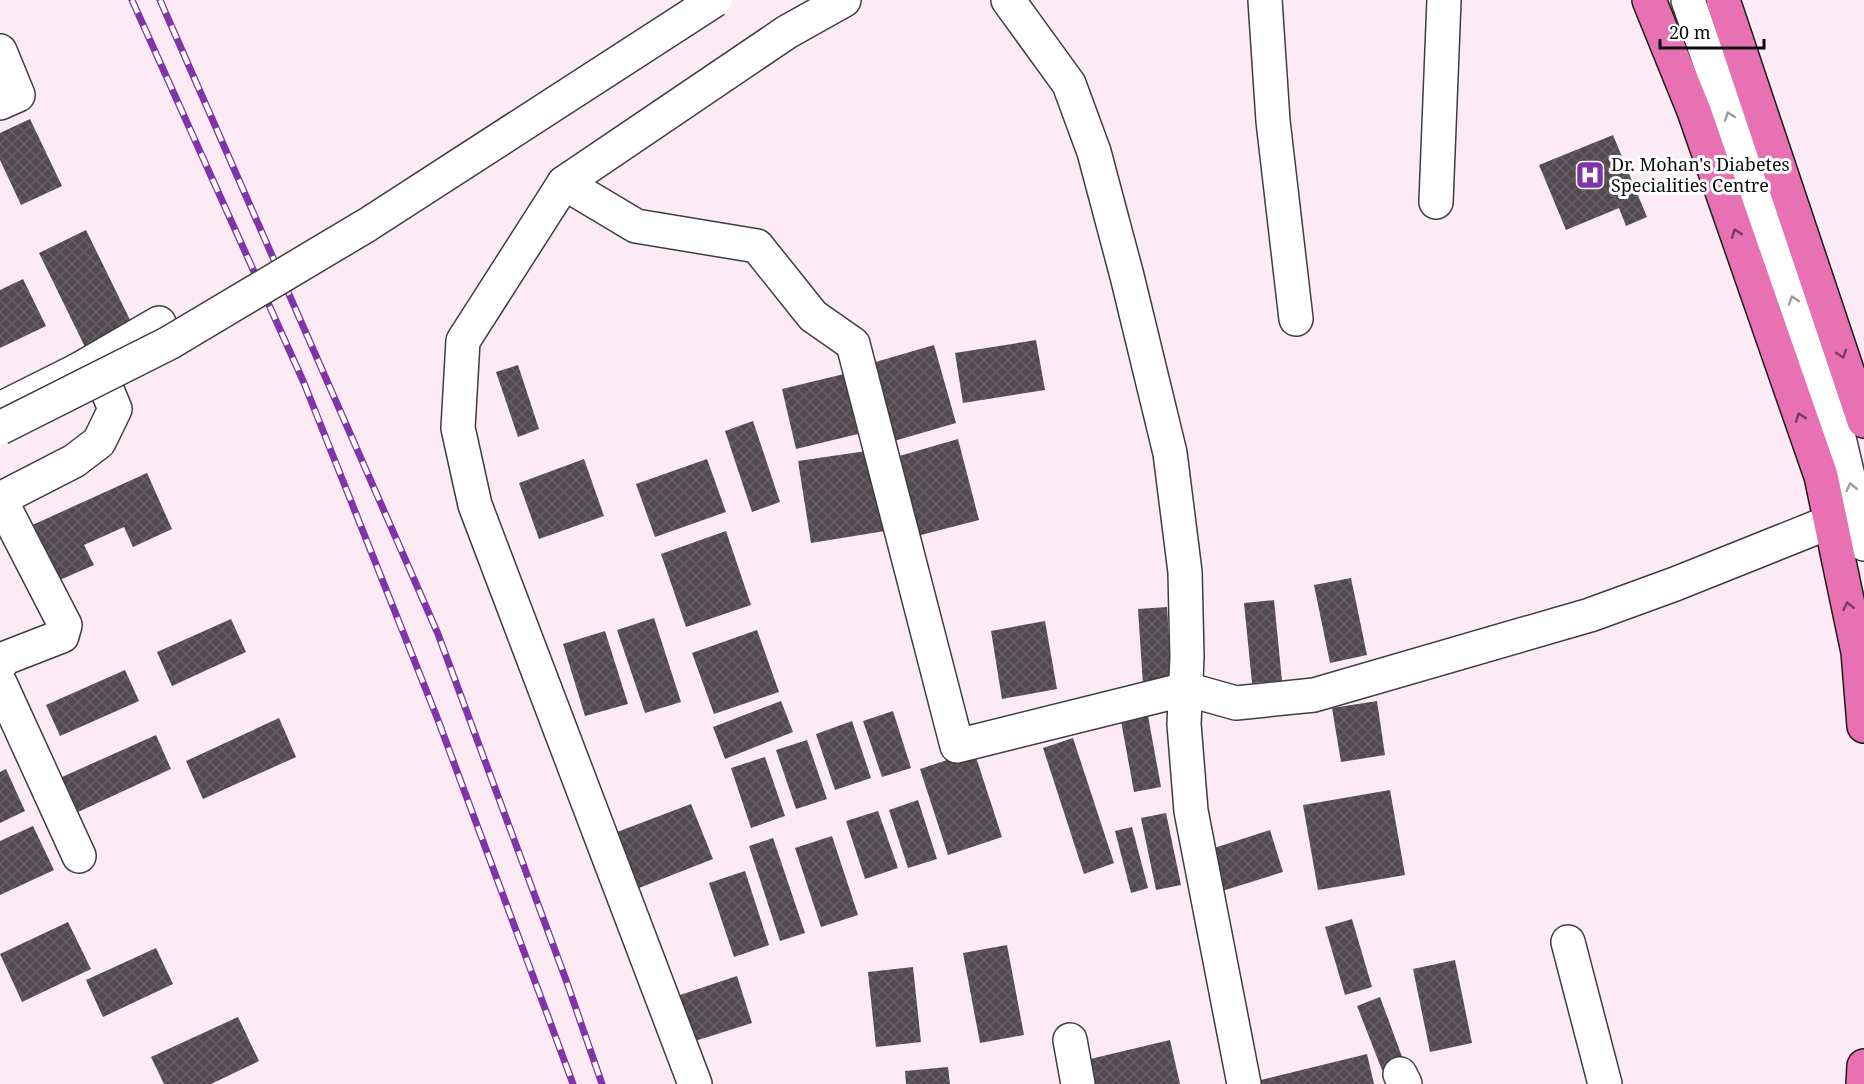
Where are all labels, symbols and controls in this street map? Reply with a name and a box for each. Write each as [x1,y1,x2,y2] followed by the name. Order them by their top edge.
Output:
[1660,12,1764,50] scale bar
[1669,20,1711,44] text: 20 m
[1724,111,1737,122] one-way arrow
[1611,152,1790,197] place label: Dr. Mohan's Diabetes Specialities Centre
[1574,159,1606,191] hospital icon: Dr. Mohan's Diabetes Specialities Centre
[1731,228,1744,239] one-way arrow
[1788,295,1801,306] one-way arrow
[1834,348,1847,359] one-way arrow
[1795,412,1808,423] one-way arrow
[1845,482,1858,492] one-way arrow
[1843,601,1856,611] one-way arrow

